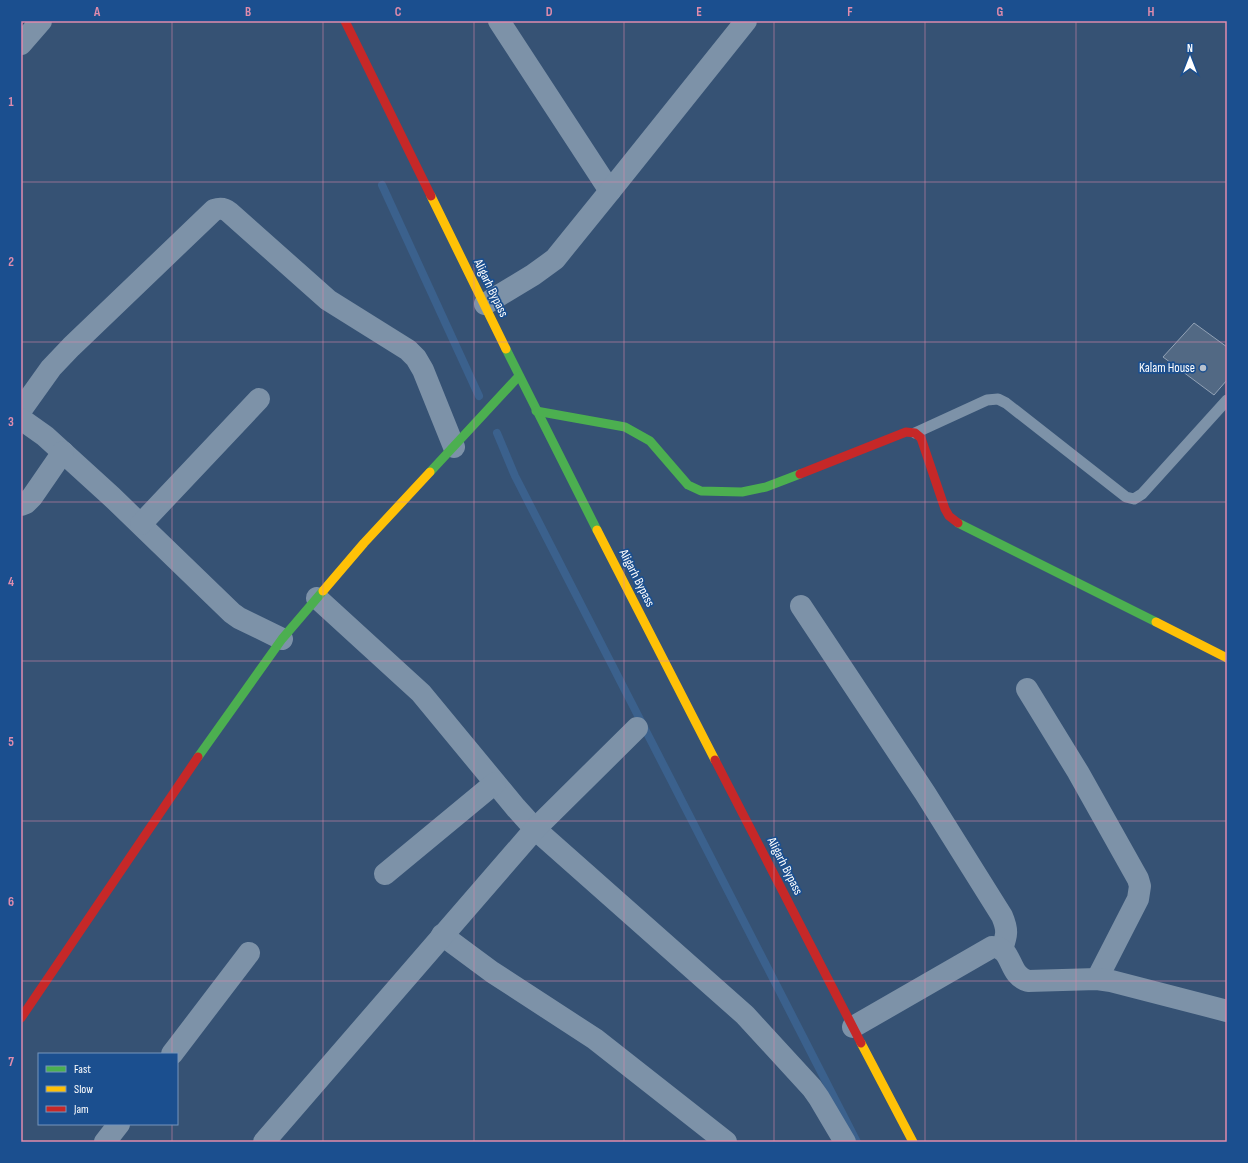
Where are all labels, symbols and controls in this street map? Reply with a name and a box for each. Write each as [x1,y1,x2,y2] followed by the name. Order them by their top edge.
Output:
[93,4,101,20] text: A
[245,4,251,20] text: B
[395,4,402,20] text: C
[546,4,553,20] text: D
[696,4,702,20] text: E
[847,4,853,20] text: F
[997,4,1004,20] text: G
[1148,4,1155,20] text: H
[1170,38,1210,78] north arrow
[1187,42,1193,55] text: N
[8,94,14,110] text: 1
[8,254,14,270] text: 2
[470,256,512,320] street label: Aligarh Bypass
[1139,360,1195,376] place label: Kalam House
[1198,363,1208,373] marker: Kalam House
[8,414,14,430] text: 3
[615,546,658,610] street label: Aligarh Bypass
[8,574,14,590] text: 4
[8,734,14,750] text: 5
[763,834,806,898] street label: Aligarh Bypass
[8,894,14,910] text: 6
[38,1053,178,1125] legend
[8,1054,14,1070] text: 7
[74,1062,91,1077] text: Fast
[74,1082,93,1097] text: Slow
[73,1102,89,1117] text: Jam

